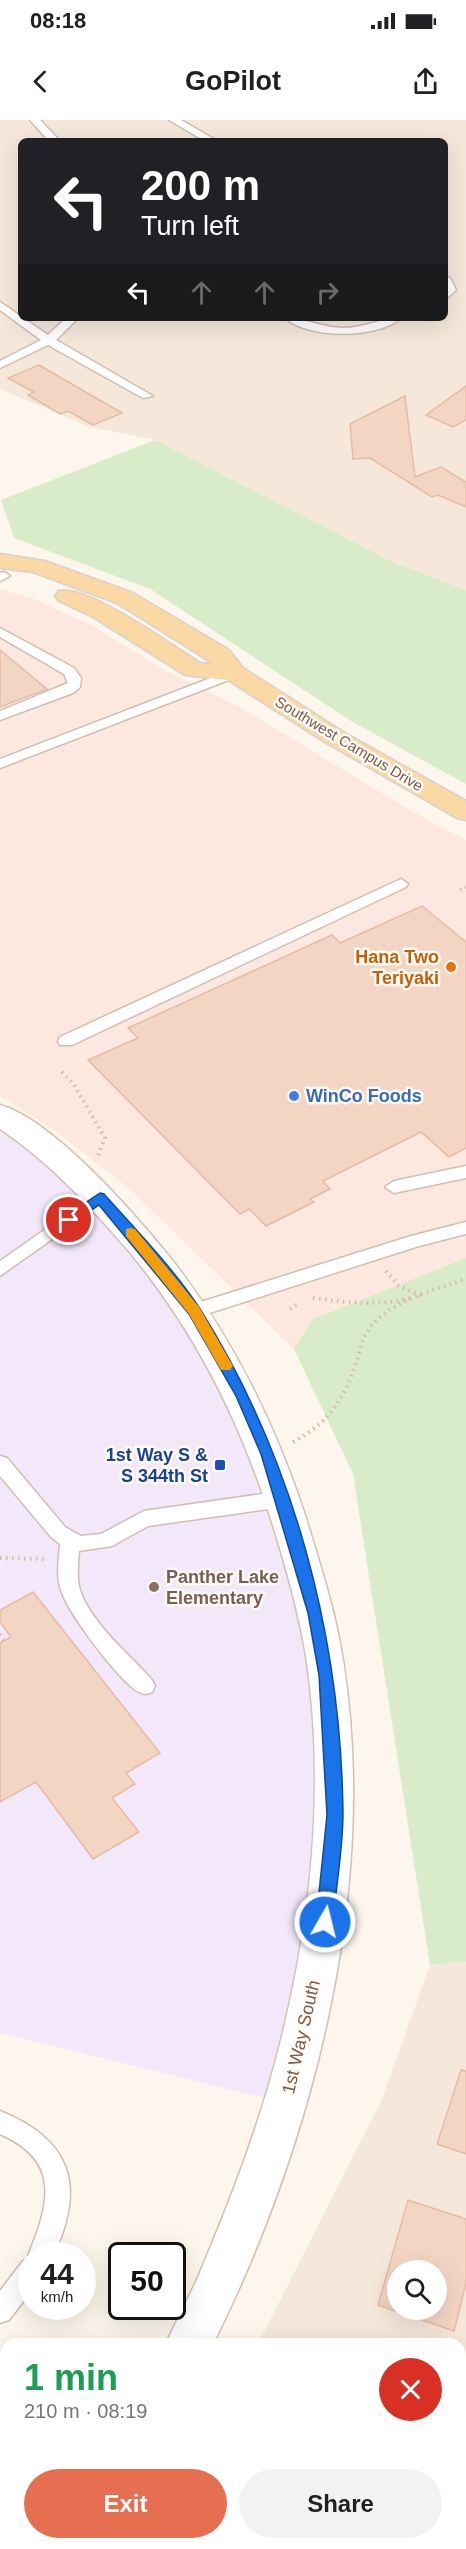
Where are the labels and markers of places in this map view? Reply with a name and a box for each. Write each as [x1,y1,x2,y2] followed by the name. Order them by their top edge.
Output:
[355,947,439,988] place label: Hana Two Teriyaki
[444,960,458,974] marker: Hana Two Teriyaki
[306,1086,422,1106] place label: WinCo Foods
[287,1089,301,1103] marker: WinCo Foods
[43,1194,94,1245] pin
[106,1445,208,1486] place label: 1st Way S & S 344th St
[213,1458,227,1472] marker: 1st Way S & S 344th St
[166,1567,279,1608] place label: Panther Lake Elementary
[147,1580,161,1594] marker: Panther Lake Elementary

